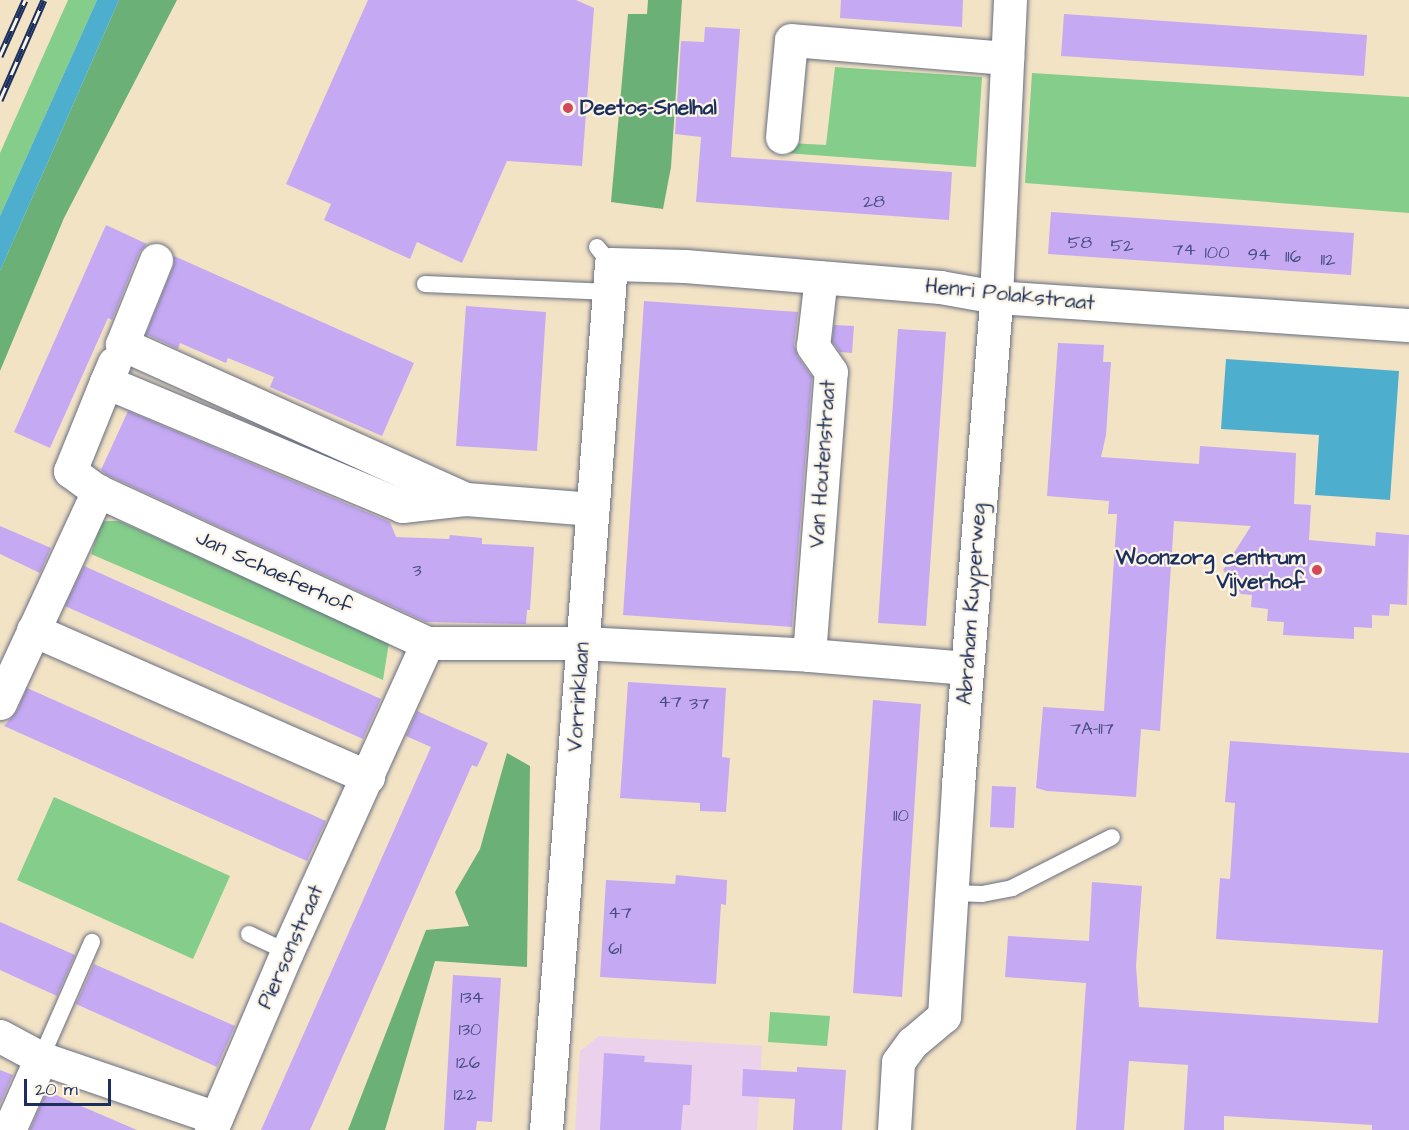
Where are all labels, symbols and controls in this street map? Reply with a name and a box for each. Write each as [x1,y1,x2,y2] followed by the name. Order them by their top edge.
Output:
[580,95,717,121] place label: Deetos-Snelhal
[561,101,575,115] marker: Deetos-Snelhal
[863,191,885,213] house number: 28
[1068,232,1092,254] house number: 58
[1110,235,1134,257] house number: 52
[1172,239,1196,261] house number: 74
[1204,242,1230,264] house number: 100
[1248,244,1270,266] house number: 94
[1285,246,1301,268] house number: 116
[1321,249,1335,271] house number: 112
[924,274,1096,316] street label: Henri Polakstraat
[805,379,841,549] street label: Van Houtenstraat
[952,502,992,706] street label: Abraham Kuyperweg
[192,525,356,619] street label: Jan Schaeferhof
[1116,545,1305,595] place label: Woonzorg centrum Vijverhof
[412,560,422,582] house number: 3
[1310,563,1324,577] marker: Woonzorg centrum Vijverhof
[563,641,595,753] street label: Vorrinklaan
[658,691,682,713] house number: 47
[689,693,709,715] house number: 37
[1070,718,1114,740] house number: 7A-117
[893,805,909,827] house number: 110
[252,881,330,1013] street label: Piersonstraat
[608,902,632,924] house number: 47
[608,938,622,960] house number: 61
[460,987,484,1009] house number: 134
[459,1019,481,1041] house number: 130
[456,1052,480,1074] house number: 126
[27,1067,114,1105] scale bar
[35,1077,78,1102] text: 20 m
[454,1084,476,1106] house number: 122

